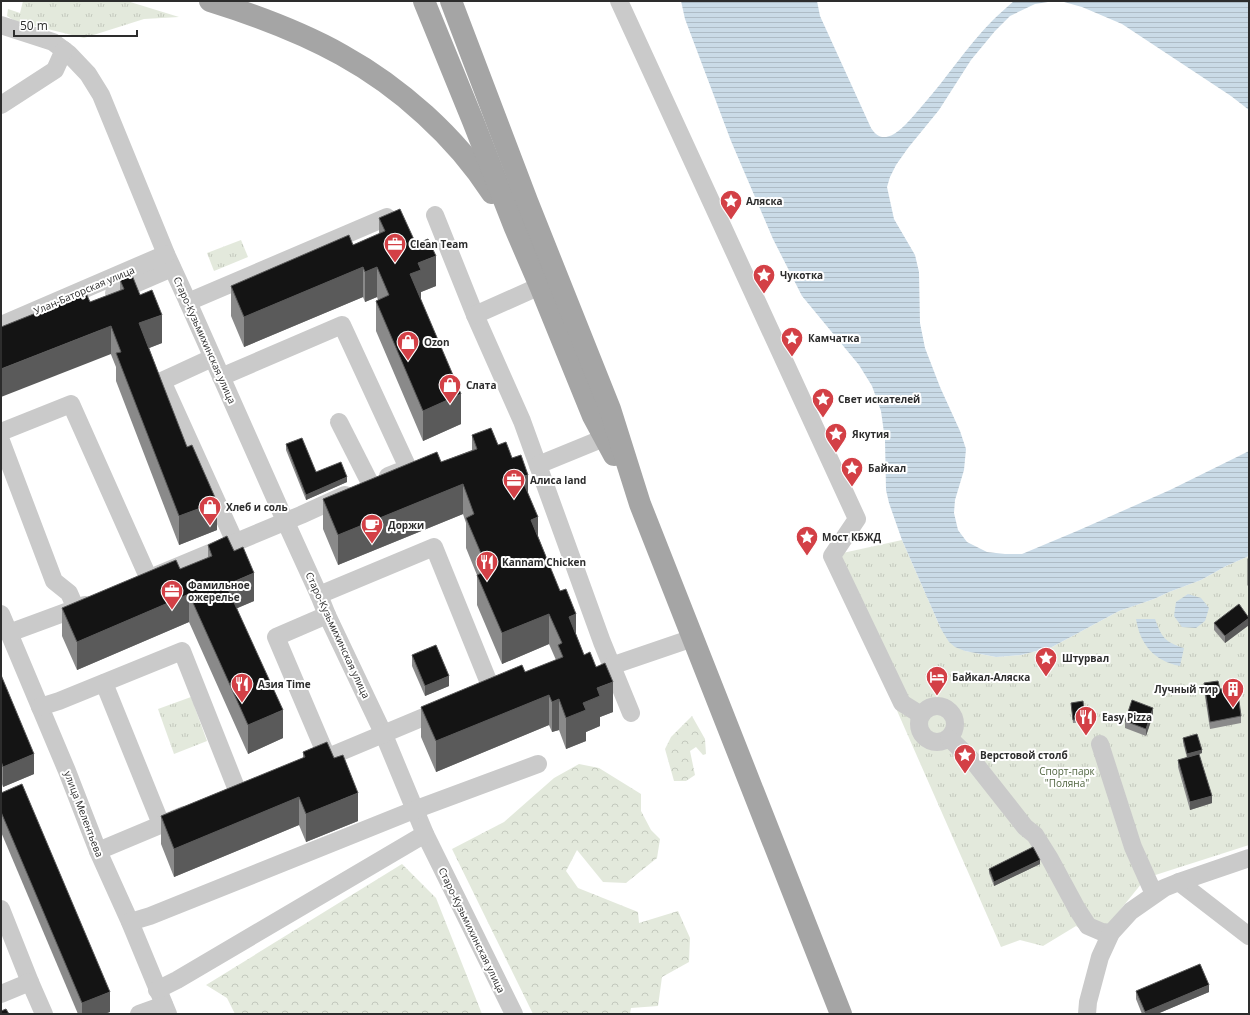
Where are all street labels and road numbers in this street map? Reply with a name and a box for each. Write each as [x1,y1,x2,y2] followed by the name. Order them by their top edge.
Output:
[32,262,136,318] street label: Улан-Баторская улица
[171,274,239,406] street label: Старо-Кузьмихинская улица
[303,570,373,700] street label: Старо-Кузьмихинская улица
[61,769,107,859] street label: улица Мелентьева
[435,865,509,995] street label: Старо-Кузьмихинская улица

